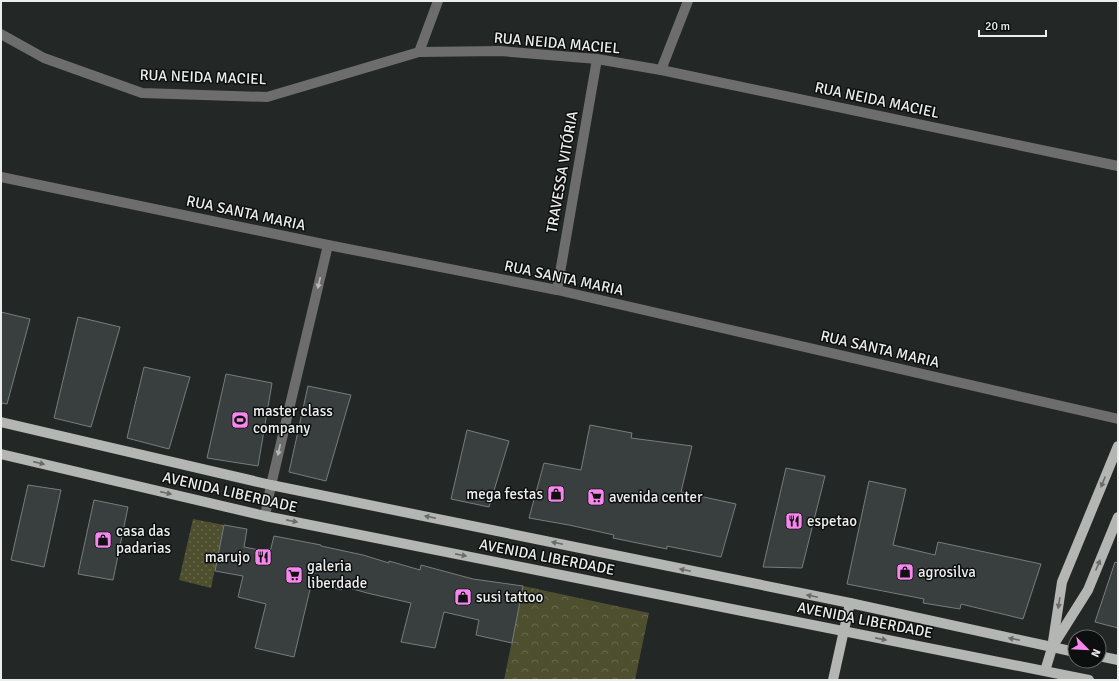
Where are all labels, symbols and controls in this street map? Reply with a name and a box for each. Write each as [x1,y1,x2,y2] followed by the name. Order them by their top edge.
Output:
[979,12,1046,38] scale bar
[985,19,1010,34] text: 20 m
[493,29,621,58] street label: RUA NEIDA MACIEL
[139,66,267,88] street label: RUA NEIDA MACIEL
[813,78,941,122] street label: RUA NEIDA MACIEL
[541,109,582,234] street label: TRAVESSA VITÓRIA
[185,192,307,234] street label: RUA SANTA MARIA
[503,257,625,299] street label: RUA SANTA MARIA
[315,277,321,289] one-way arrow
[819,327,941,371] street label: RUA SANTA MARIA
[253,402,333,437] place label: master class company
[230,410,250,430] sports icon: master class company
[276,445,282,457] one-way arrow
[33,460,45,466] one-way arrow
[161,468,299,516] street label: AVENIDA LIBERDADE
[1100,476,1106,488] one-way arrow
[546,484,566,504] shop icon: mega festas
[466,485,543,503] place label: mega festas
[586,487,606,507] supermarket icon: avenida center
[609,488,703,506] place label: avenida center
[159,490,172,496] one-way arrow
[784,511,804,531] restaurant icon: espetao
[807,512,857,530] place label: espetao
[424,514,436,520] one-way arrow
[286,519,298,525] one-way arrow
[116,522,171,557] place label: casa das padarias
[93,530,113,550] shop icon: casa das padarias
[478,535,616,579] street label: AVENIDA LIBERDADE
[551,540,563,546] one-way arrow
[253,547,273,567] restaurant icon: marujo
[205,548,250,566] place label: marujo
[455,552,467,558] one-way arrow
[307,557,367,592] place label: galeria liberdade
[1095,560,1101,571] one-way arrow
[895,562,915,582] shop icon: agrosilva
[918,563,976,581] place label: agrosilva
[284,565,304,585] supermarket icon: galeria liberdade
[678,566,691,572] one-way arrow
[453,587,473,607] shop icon: susi tattoo
[476,588,544,606] place label: susi tattoo
[806,592,818,598] one-way arrow
[1056,597,1062,609] one-way arrow
[796,598,934,642] street label: AVENIDA LIBERDADE
[1067,629,1107,669] north arrow
[875,636,888,642] one-way arrow
[1007,636,1020,642] one-way arrow
[1088,647,1103,659] text: N

